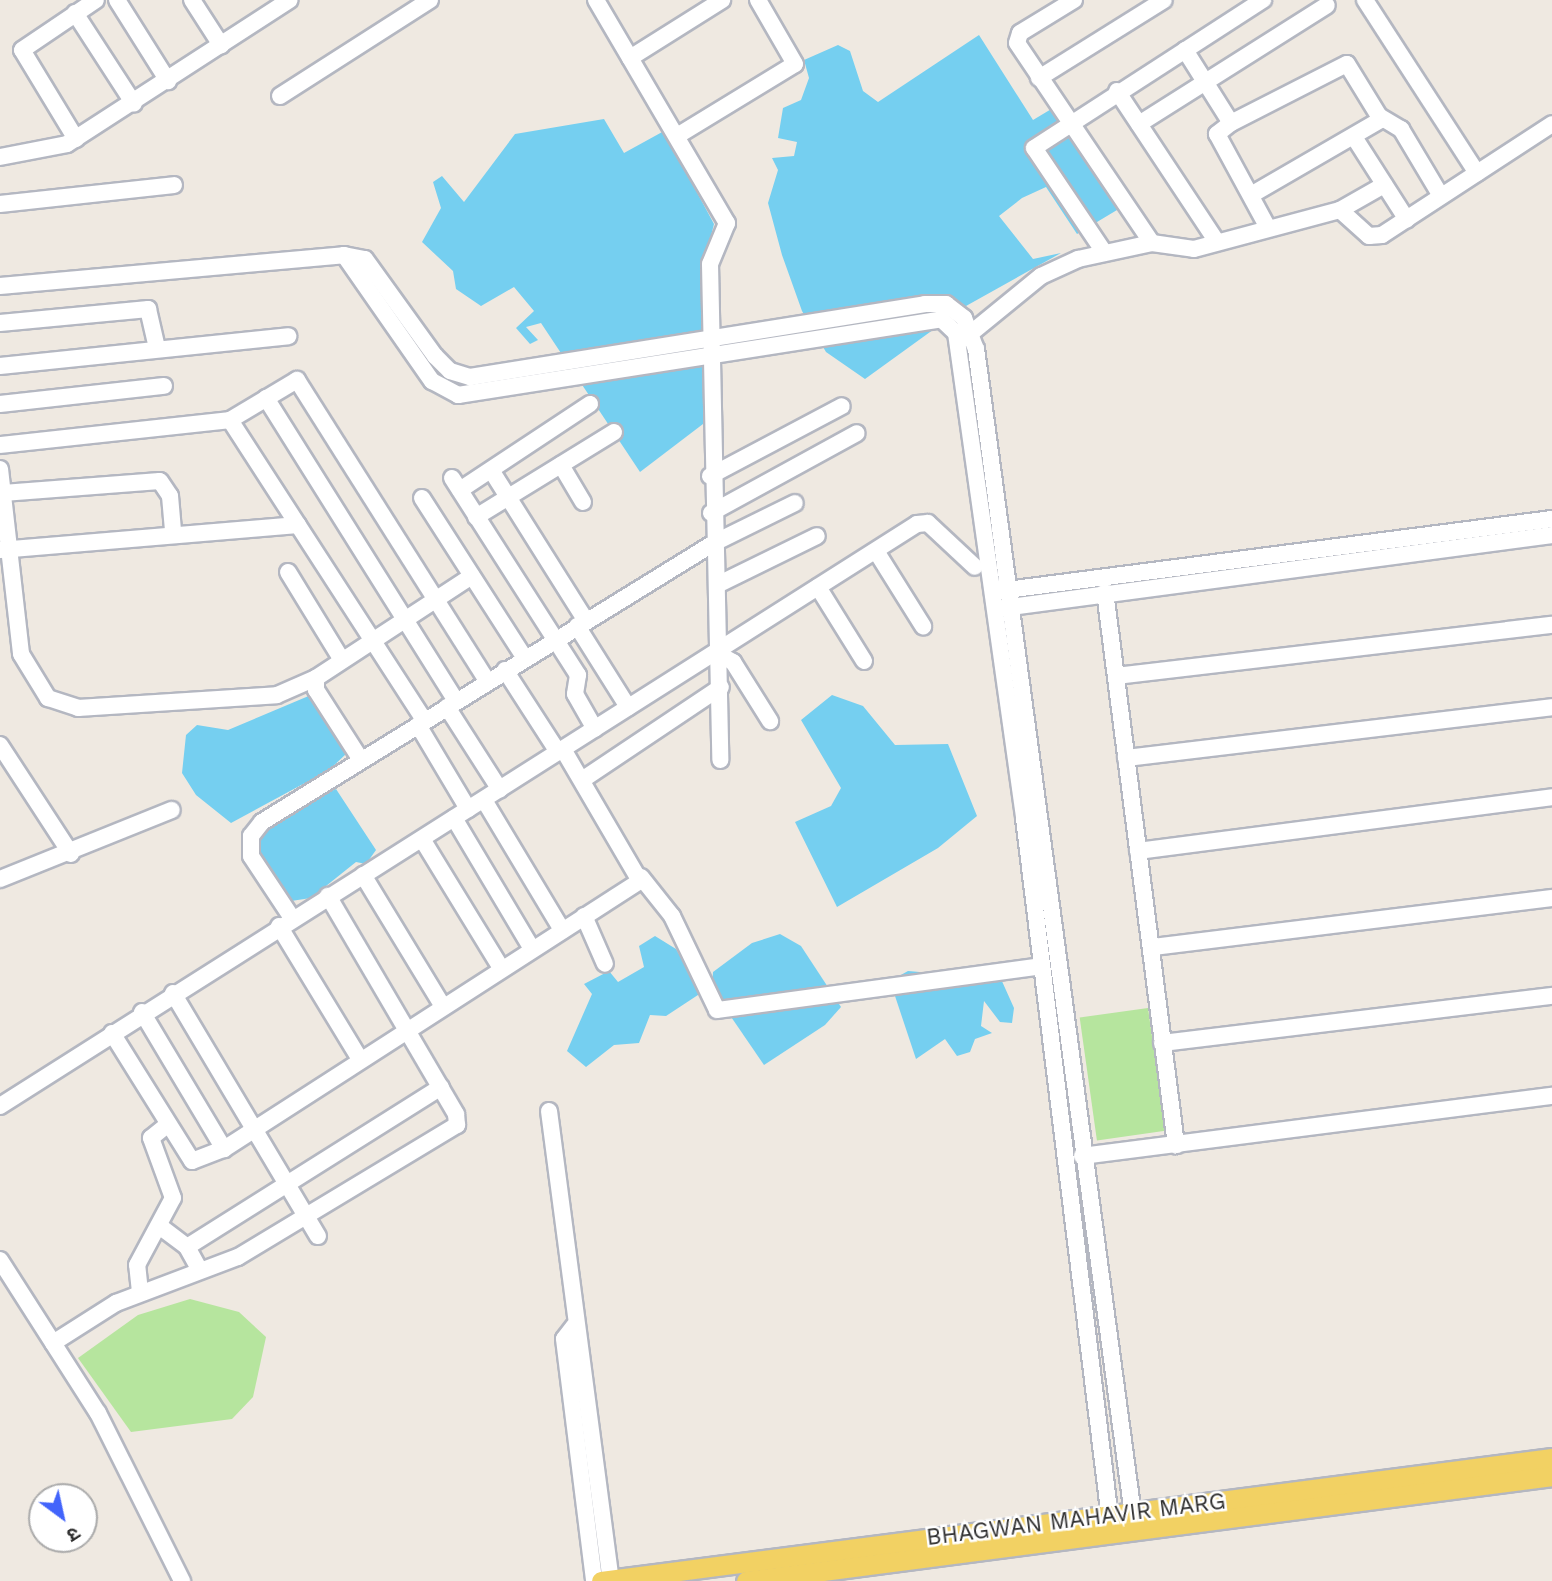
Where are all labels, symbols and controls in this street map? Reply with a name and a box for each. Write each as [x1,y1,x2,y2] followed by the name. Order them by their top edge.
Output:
[28,1483,98,1553] north arrow
[925,1488,1227,1552] street label: BHAGWAN MAHAVIR MARG
[63,1522,85,1547] text: उ

